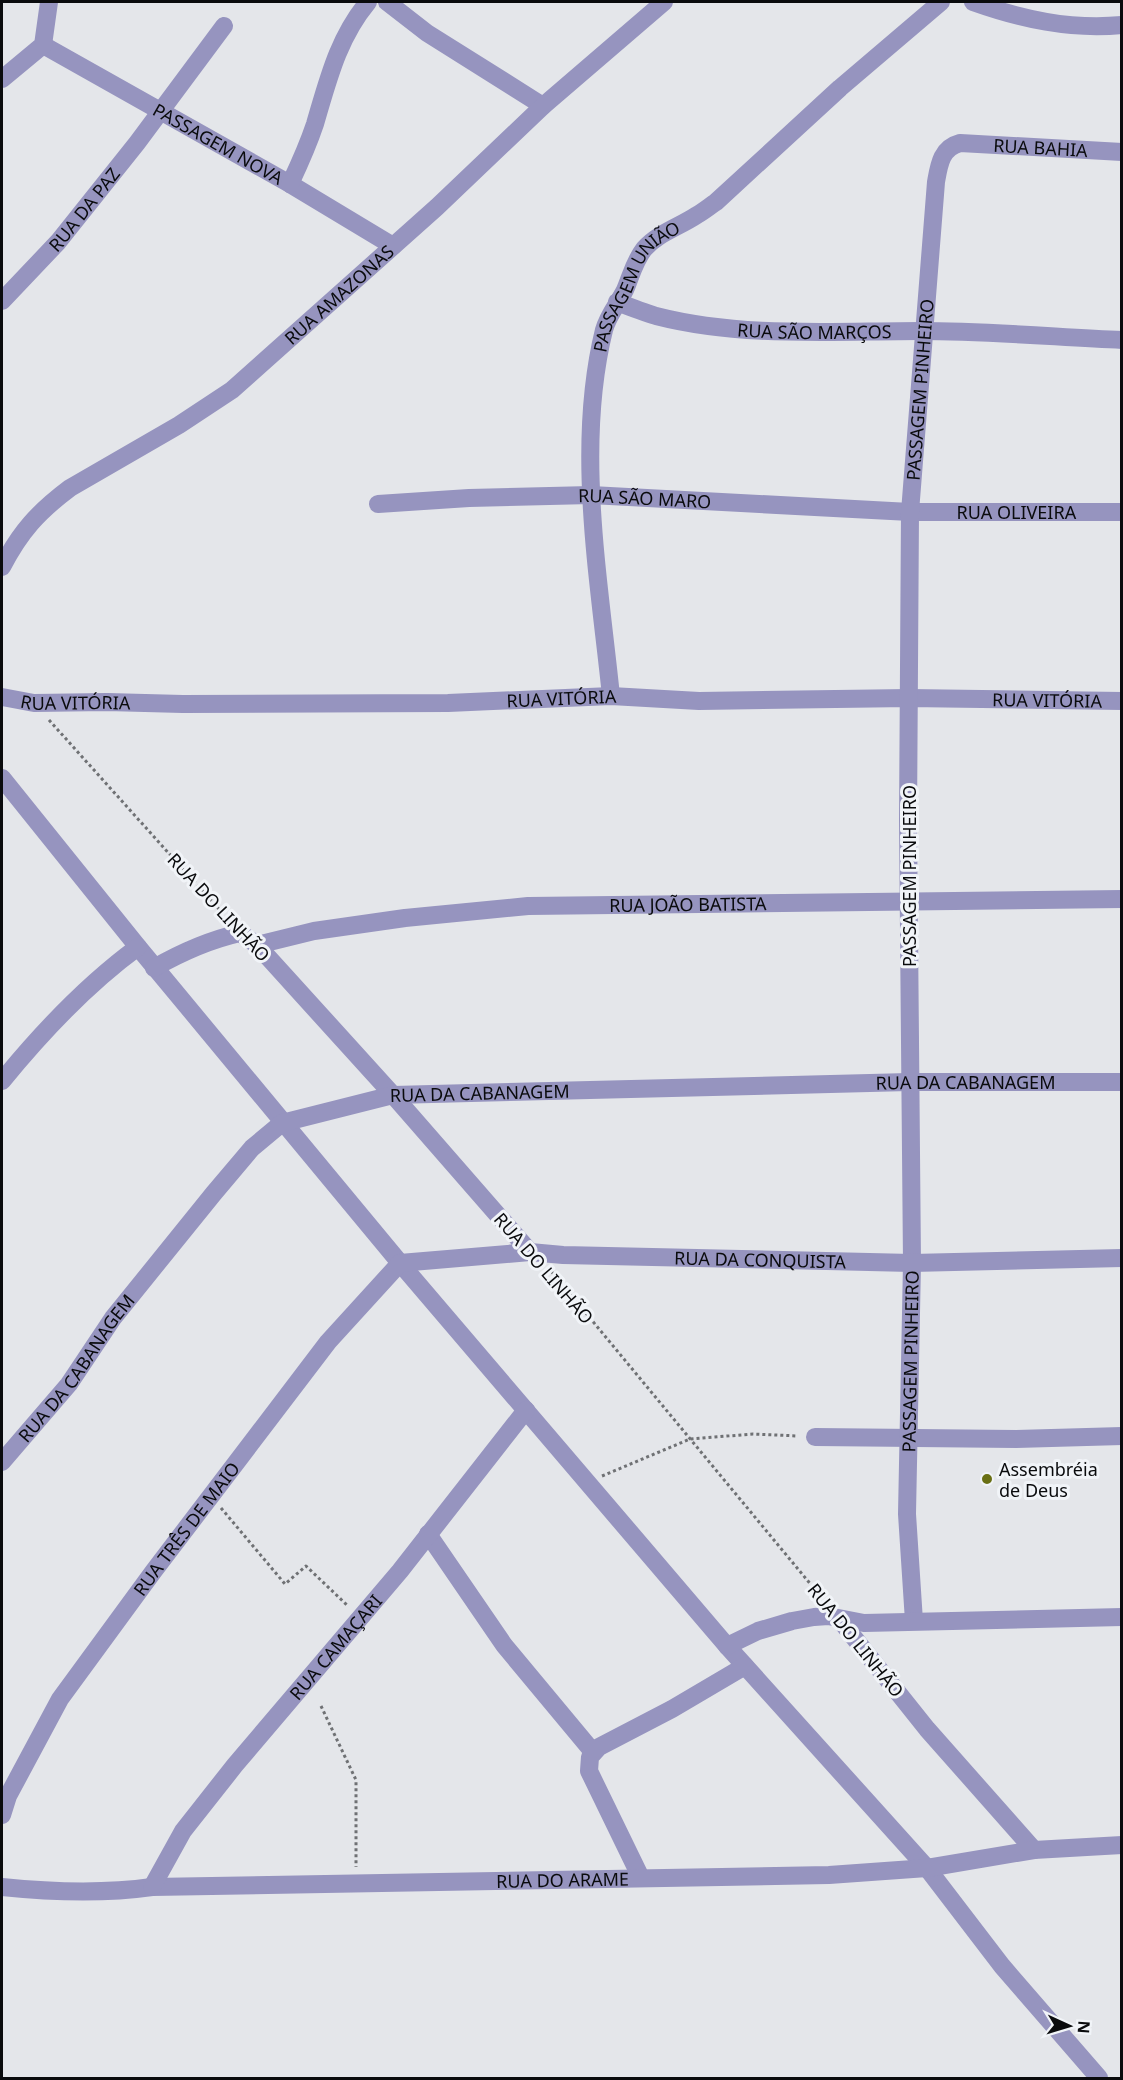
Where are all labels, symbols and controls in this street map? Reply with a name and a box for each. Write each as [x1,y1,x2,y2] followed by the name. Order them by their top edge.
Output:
[149,97,288,190] street label: PASSAGEM NOVA
[993,133,1089,162] street label: RUA BAHIA
[43,162,125,257] street label: RUA DA PAZ
[587,215,684,354] street label: PASSAGEM UNIÃO
[279,239,399,350] street label: RUA AMAZONAS
[901,298,939,481] street label: PASSAGEM PINHEIRO
[736,317,892,344] street label: RUA SÃO MARÇOS
[578,483,712,513] street label: RUA SÃO MARO
[956,500,1077,524] street label: RUA OLIVEIRA
[506,684,617,712] street label: RUA VITÓRIA
[992,687,1103,713] street label: RUA VITÓRIA
[19,689,131,715] street label: RUA VITÓRIA
[897,785,921,967] street label: PASSAGEM PINHEIRO
[162,848,276,966] street label: RUA DO LINHÃO
[609,891,767,917] street label: RUA JOÃO BATISTA
[875,1070,1055,1095] street label: RUA DA CABANAGEM
[390,1079,570,1107] street label: RUA DA CABANAGEM
[489,1207,599,1329] street label: RUA DO LINHÃO
[674,1246,847,1273] street label: RUA DA CONQUISTA
[896,1270,924,1452] street label: PASSAGEM PINHEIRO
[13,1289,140,1447] street label: RUA DA CABANAGEM
[128,1457,245,1600] street label: RUA TRÊS DE MAIO
[999,1457,1098,1502] place label: Assembréia de Deus
[980,1472,994,1486] marker: Assembréia de Deus
[803,1578,909,1702] street label: RUA DO LINHÃO
[284,1589,387,1705] street label: RUA CAMAÇARI
[496,1867,629,1893] street label: RUA DO ARAME
[1039,1996,1099,2056] north arrow
[1073,2020,1095,2034] text: N

